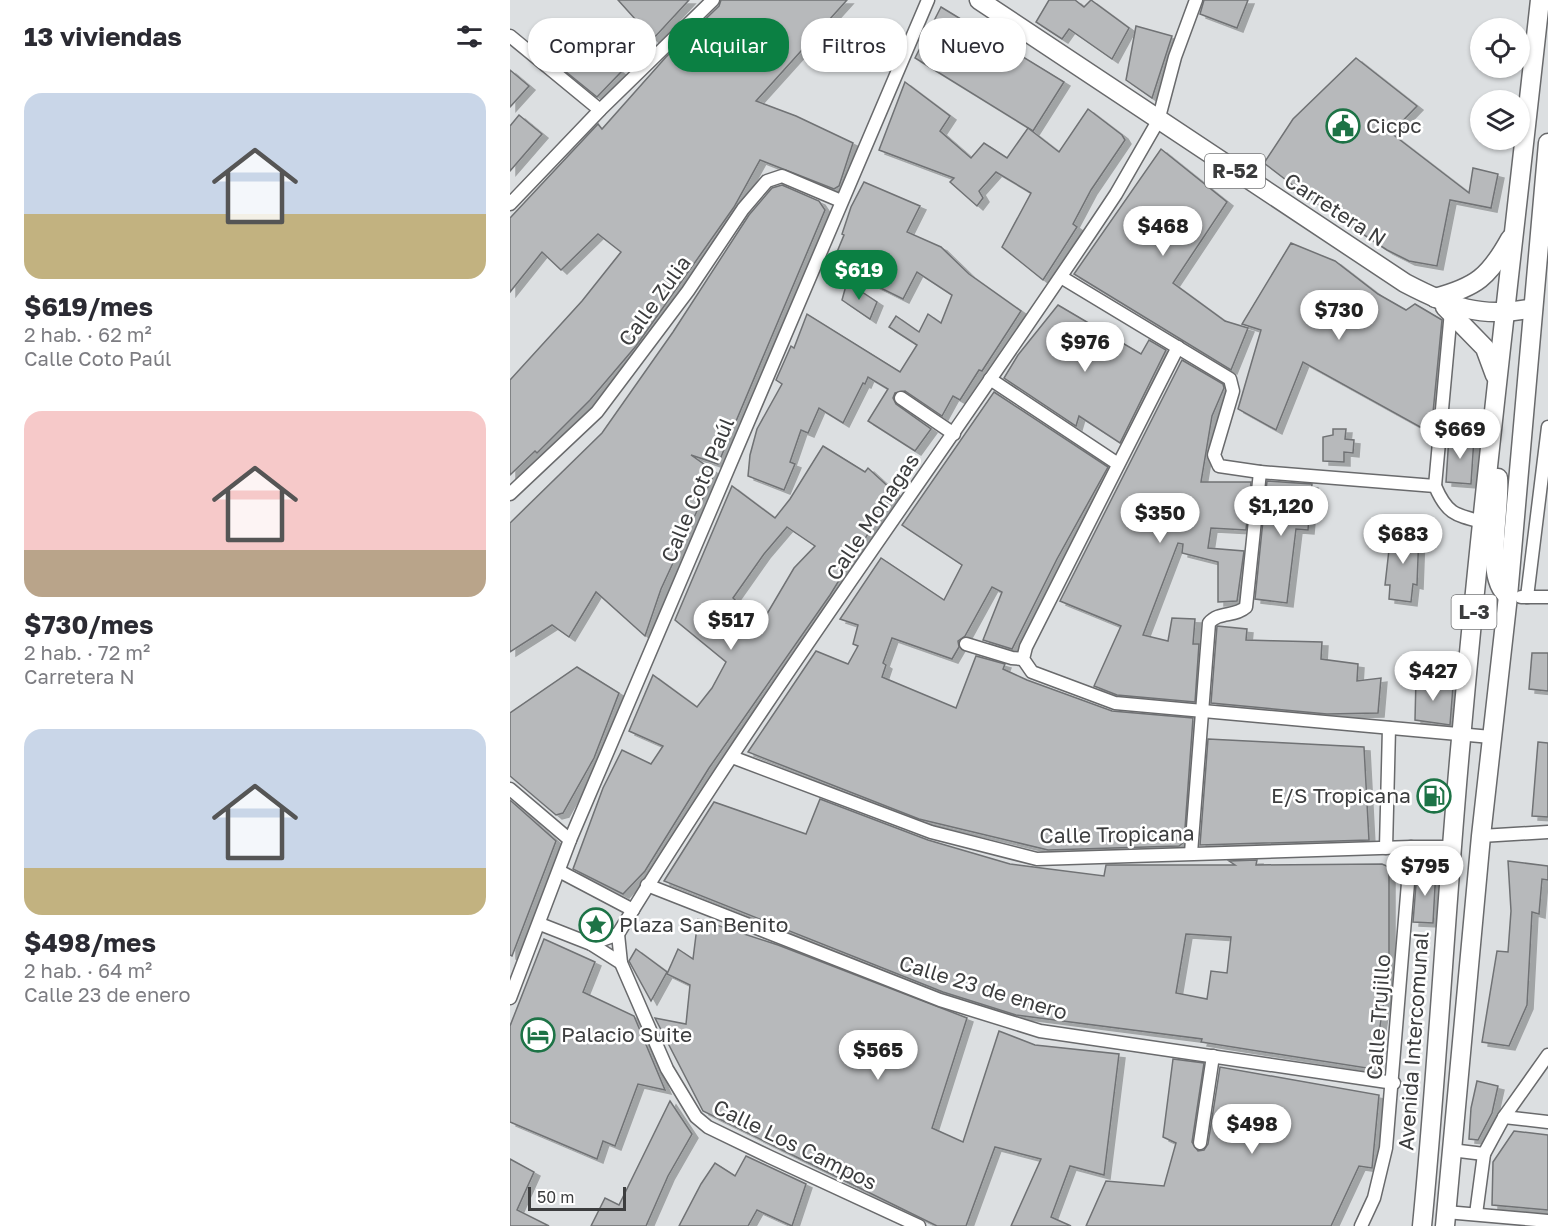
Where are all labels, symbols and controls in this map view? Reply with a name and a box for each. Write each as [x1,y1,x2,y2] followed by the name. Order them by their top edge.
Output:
[528,18,656,72] chip: Comprar
[668,18,789,72] chip: Alquilar
[801,18,907,72] chip: Filtros
[919,18,1026,72] chip: Nuevo
[1470,18,1530,150] map controls
[1470,18,1530,78] button: locate
[453,20,486,53] icon: filters
[24,21,182,52] text: 13 viviendas
[1470,90,1530,150] button: layers
[1325,108,1361,144] public building icon: Cicpc
[1366,112,1422,138] place label: Cicpc
[201,132,309,240] icon: home
[1205,154,1265,188] road number: R-52
[1280,167,1391,252] street label: Carretera N
[1127,206,1199,257] pin: $468
[1137,213,1189,237] text: $468
[613,250,696,351] street label: Calle Zulia
[823,250,895,301] pin: $619
[834,257,884,281] text: $619
[1303,290,1375,341] pin: $730
[24,291,153,322] text: $619/mes
[1314,297,1364,321] text: $730
[24,322,152,346] text: 2 hab. · 62 m²
[1049,322,1121,373] pin: $976
[1060,329,1110,353] text: $976
[24,346,171,370] text: Calle Coto Paúl
[1424,409,1496,460] pin: $669
[655,413,739,566] street label: Calle Coto Paúl
[1434,416,1486,440] text: $669
[820,448,924,585] street label: Calle Monagas
[201,450,309,558] icon: home
[1232,486,1330,537] pin: $1,120
[1124,493,1196,544] pin: $350
[1248,493,1314,517] text: $1,120
[1135,500,1185,524] text: $350
[1367,514,1439,565] pin: $683
[1377,521,1429,545] text: $683
[1452,595,1496,629] road number: L-3
[695,600,767,651] pin: $517
[708,607,754,631] text: $517
[24,609,153,640] text: $730/mes
[24,640,150,664] text: 2 hab. · 72 m²
[1397,651,1469,702] pin: $427
[1409,658,1458,682] text: $427
[24,664,135,688] text: Carretera N
[201,768,309,876] icon: home
[1416,778,1452,814] fuel station icon: E/S Tropicana
[1271,782,1411,808] place label: E/S Tropicana
[1039,820,1195,848] street label: Calle Tropicana
[1389,846,1461,897] pin: $795
[1400,853,1450,877] text: $795
[578,907,614,943] place icon: Plaza San Benito
[619,911,788,937] place label: Plaza San Benito
[24,927,156,958] text: $498/mes
[1392,930,1434,1151] street label: Avenida Intercomunal
[896,949,1071,1025] street label: Calle 23 de enero
[1361,953,1395,1081] street label: Calle Trujillo
[24,958,152,982] text: 2 hab. · 64 m²
[24,982,190,1006] text: Calle 23 de enero
[520,1017,556,1053] hotel icon: Palacio Suite
[561,1021,692,1047] place label: Palacio Suite
[842,1030,914,1081] pin: $565
[853,1037,903,1061] text: $565
[709,1093,882,1195] street label: Calle Los Campos
[1216,1104,1288,1155] pin: $498
[1226,1111,1278,1135] text: $498
[528,1184,626,1212] scale bar
[537,1187,574,1207] text: 50 m

